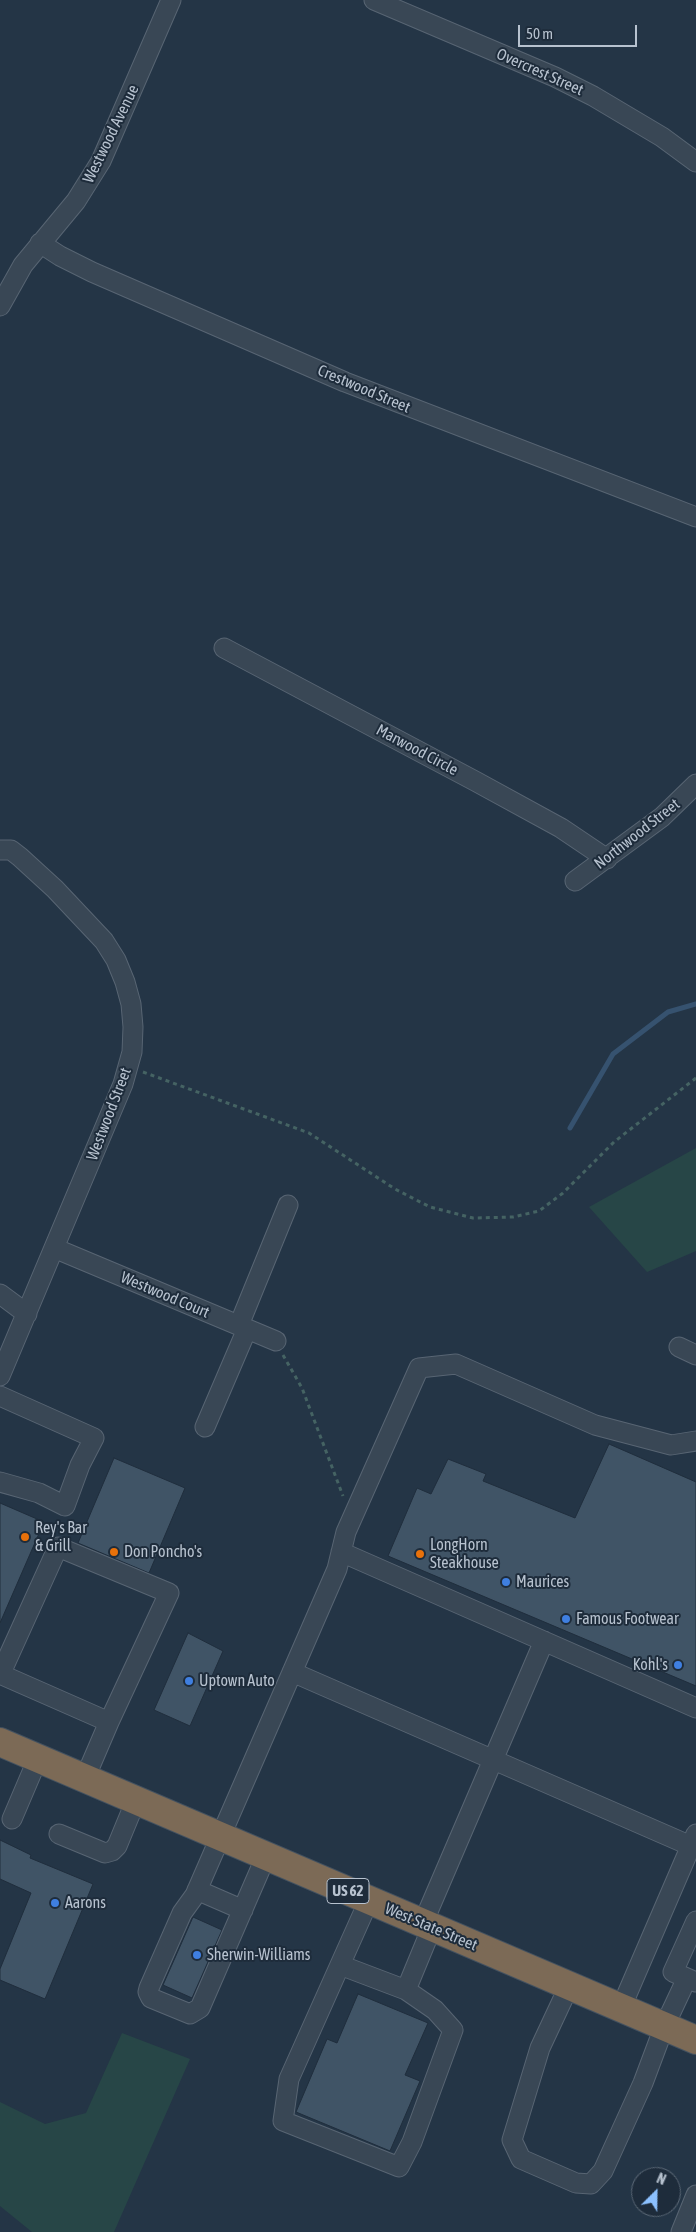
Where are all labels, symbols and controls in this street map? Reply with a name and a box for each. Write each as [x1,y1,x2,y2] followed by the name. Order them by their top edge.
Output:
[521,15,640,47] scale bar
[526,25,553,42] text: 50 m
[494,44,586,100] street label: Overcrest Street
[79,82,143,186] street label: Westwood Avenue
[315,361,413,417] street label: Crestwood Street
[373,720,461,780] street label: Marwood Circle
[590,795,684,873] street label: Northwood Street
[82,1065,136,1163] street label: Westwood Street
[118,1268,212,1322] street label: Westwood Court
[35,1518,87,1556] place label: Rey's Bar & Grill
[19,1531,31,1543] marker: Rey's Bar & Grill
[430,1535,499,1573] place label: LongHorn Steakhouse
[124,1542,202,1562] place label: Don Poncho's
[108,1546,120,1558] marker: Don Poncho's
[414,1548,426,1560] marker: LongHorn Steakhouse
[516,1572,569,1592] place label: Maurices
[500,1576,512,1588] marker: Maurices
[576,1609,679,1629] place label: Famous Footwear
[560,1613,572,1625] marker: Famous Footwear
[633,1655,668,1675] place label: Kohl's
[672,1659,684,1671] marker: Kohl's
[199,1671,275,1691] place label: Uptown Auto
[183,1675,195,1687] marker: Uptown Auto
[327,1878,369,1904] road number: US 62
[65,1893,106,1913] place label: Aarons
[49,1897,61,1909] marker: Aarons
[382,1899,480,1955] street label: West State Street
[207,1945,311,1965] place label: Sherwin-Williams
[191,1949,203,1961] marker: Sherwin-Williams
[631,2167,681,2217] north arrow
[655,2170,668,2188] text: N

